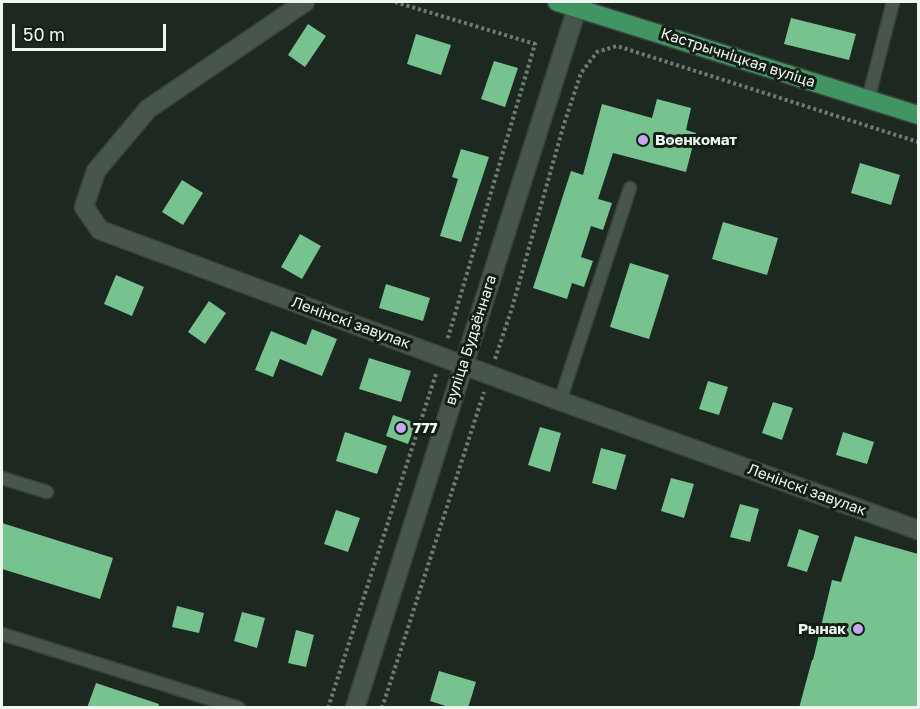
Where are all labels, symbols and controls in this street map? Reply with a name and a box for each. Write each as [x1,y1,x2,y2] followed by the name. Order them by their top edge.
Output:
[15,12,170,50] scale bar
[23,23,65,45] text: 50 m
[658,24,818,92] street label: Кастрычніцкая вуліца
[655,131,737,149] place label: Военкомат
[636,133,650,147] marker: Военкомат
[441,273,501,407] street label: вуліца Будзённага
[289,293,413,353] street label: Ленінскі завулак
[413,419,438,437] place label: 777
[394,421,408,435] marker: 777
[745,460,869,520] street label: Ленінскі завулак
[798,620,846,638] place label: Рынак
[851,622,865,636] marker: Рынак

